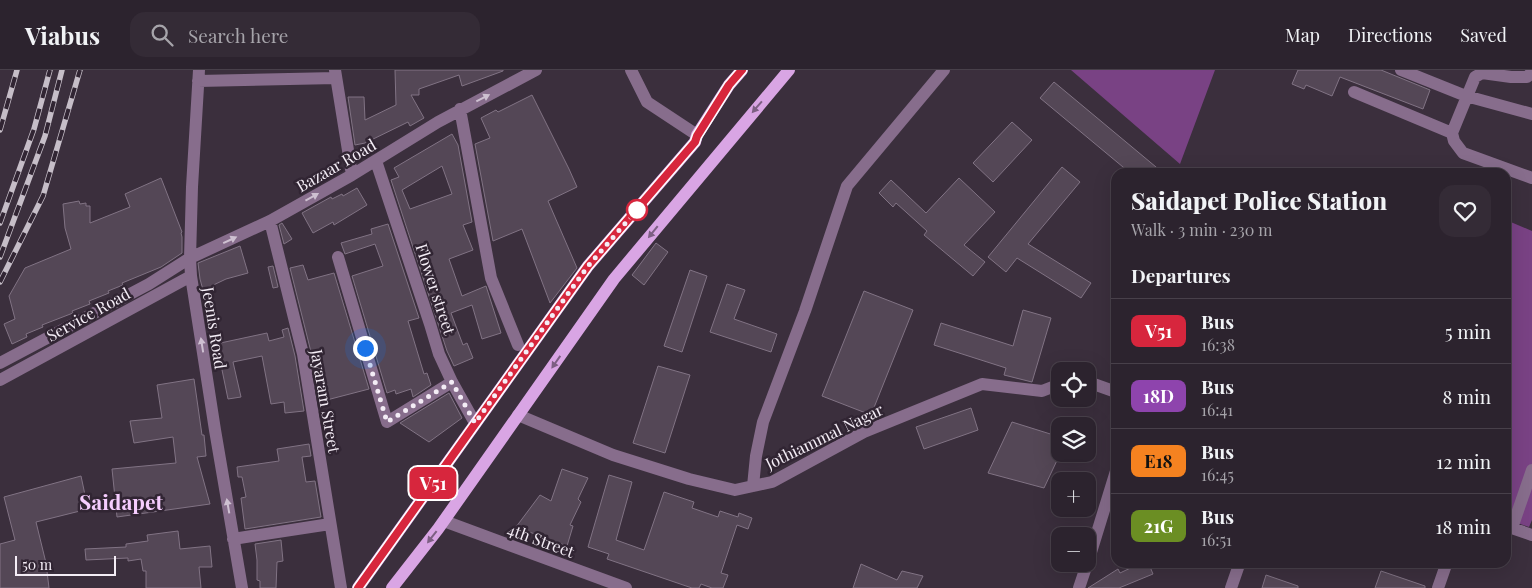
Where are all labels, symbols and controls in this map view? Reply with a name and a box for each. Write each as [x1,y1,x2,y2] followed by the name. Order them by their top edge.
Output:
[130,12,480,57] search box
[25,19,100,51] text: Viabus
[148,21,176,49] icon: search
[188,22,289,48] text: Search here
[1285,23,1320,47] text: Map
[1348,23,1432,47] text: Directions
[1460,23,1507,47] text: Saved
[475,94,490,102] one-way arrow
[752,100,763,113] one-way arrow
[292,134,380,196] street label: Bazaar Road
[1131,184,1387,216] text: Saidapet Police Station
[1439,185,1491,237] button: heart
[306,193,319,202] one-way arrow
[626,199,648,221] unlabelled marker
[1131,219,1273,240] text: Walk · 3 min · 230 m
[648,225,659,238] one-way arrow
[223,235,237,243] one-way arrow
[411,241,461,338] street label: Flower street
[1131,262,1231,288] text: Departures
[42,282,134,346] street label: Service Road
[198,284,232,371] street label: Jeenis Road
[1201,308,1234,334] text: Bus
[1445,318,1491,344] text: 5 min
[1145,319,1172,343] text: V51
[1201,334,1235,355] text: 16:38
[353,336,378,361] your location
[197,337,205,353] one-way arrow
[306,347,346,455] street label: Jayaram Street
[551,355,561,369] one-way arrow
[1051,362,1096,572] map controls
[1051,362,1096,407] button: locate
[1201,373,1234,399] text: Bus
[1443,383,1491,409] text: 8 min
[1143,384,1174,408] text: 18D
[761,398,886,474] street label: Jothiammal Nagar
[1201,399,1233,420] text: 16:41
[1051,417,1096,462] button: layers
[1201,438,1234,464] text: Bus
[1436,448,1491,474] text: 12 min
[1144,449,1173,473] text: E18
[1201,464,1234,485] text: 16:45
[404,467,462,499] line badge: V51
[419,471,447,495] text: V51
[1051,472,1096,517] button: +
[79,487,163,515] district label: Saidapet
[223,497,231,513] one-way arrow
[1201,503,1234,529] text: Bus
[1436,513,1491,539] text: 18 min
[1144,514,1173,538] text: 21G
[505,518,578,562] street label: 4th Street
[1051,527,1096,572] button: −
[1201,529,1232,550] text: 16:51
[426,530,437,543] one-way arrow
[15,553,116,576] scale bar
[22,555,52,574] text: 50 m

